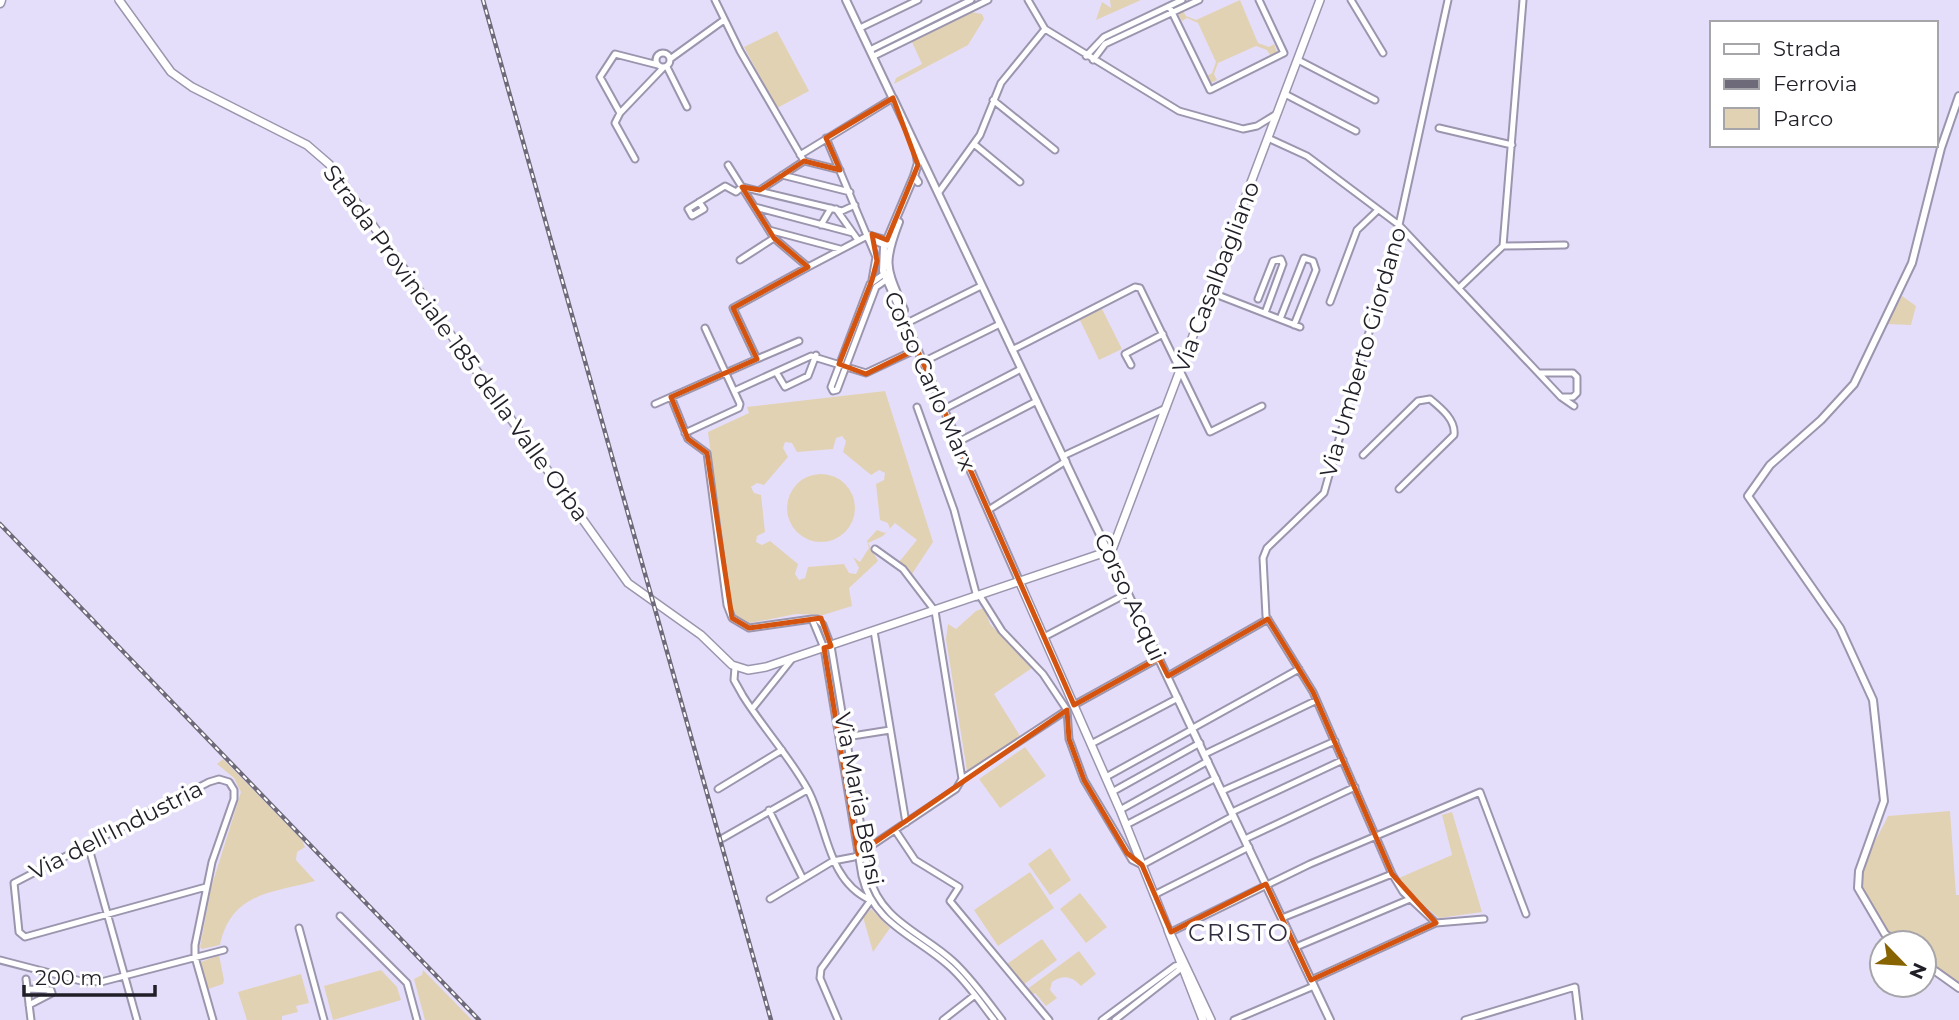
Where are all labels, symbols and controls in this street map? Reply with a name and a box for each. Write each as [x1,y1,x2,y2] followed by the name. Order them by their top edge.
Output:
[1710,21,1938,147] legend
[1773,36,1841,61] text: Strada
[1773,71,1857,96] text: Ferrovia
[1773,106,1833,131] text: Parco
[317,159,595,527] street label: Strada Provinciale 185 della Valle Orba
[1167,177,1265,377] street label: Via Casalbagliano
[1314,224,1412,480] street label: Via Umberto Giordano
[878,287,982,475] street label: Corso Carlo Marx
[1088,529,1172,665] street label: Corso Acqui
[828,710,890,888] street label: Via Maria Bensi
[25,774,207,886] street label: Via dell'Industria
[1188,918,1290,947] district label: CRISTO
[1868,929,1938,999] north arrow
[24,954,156,998] scale bar
[1904,959,1932,983] text: N
[35,965,102,990] text: 200 m

